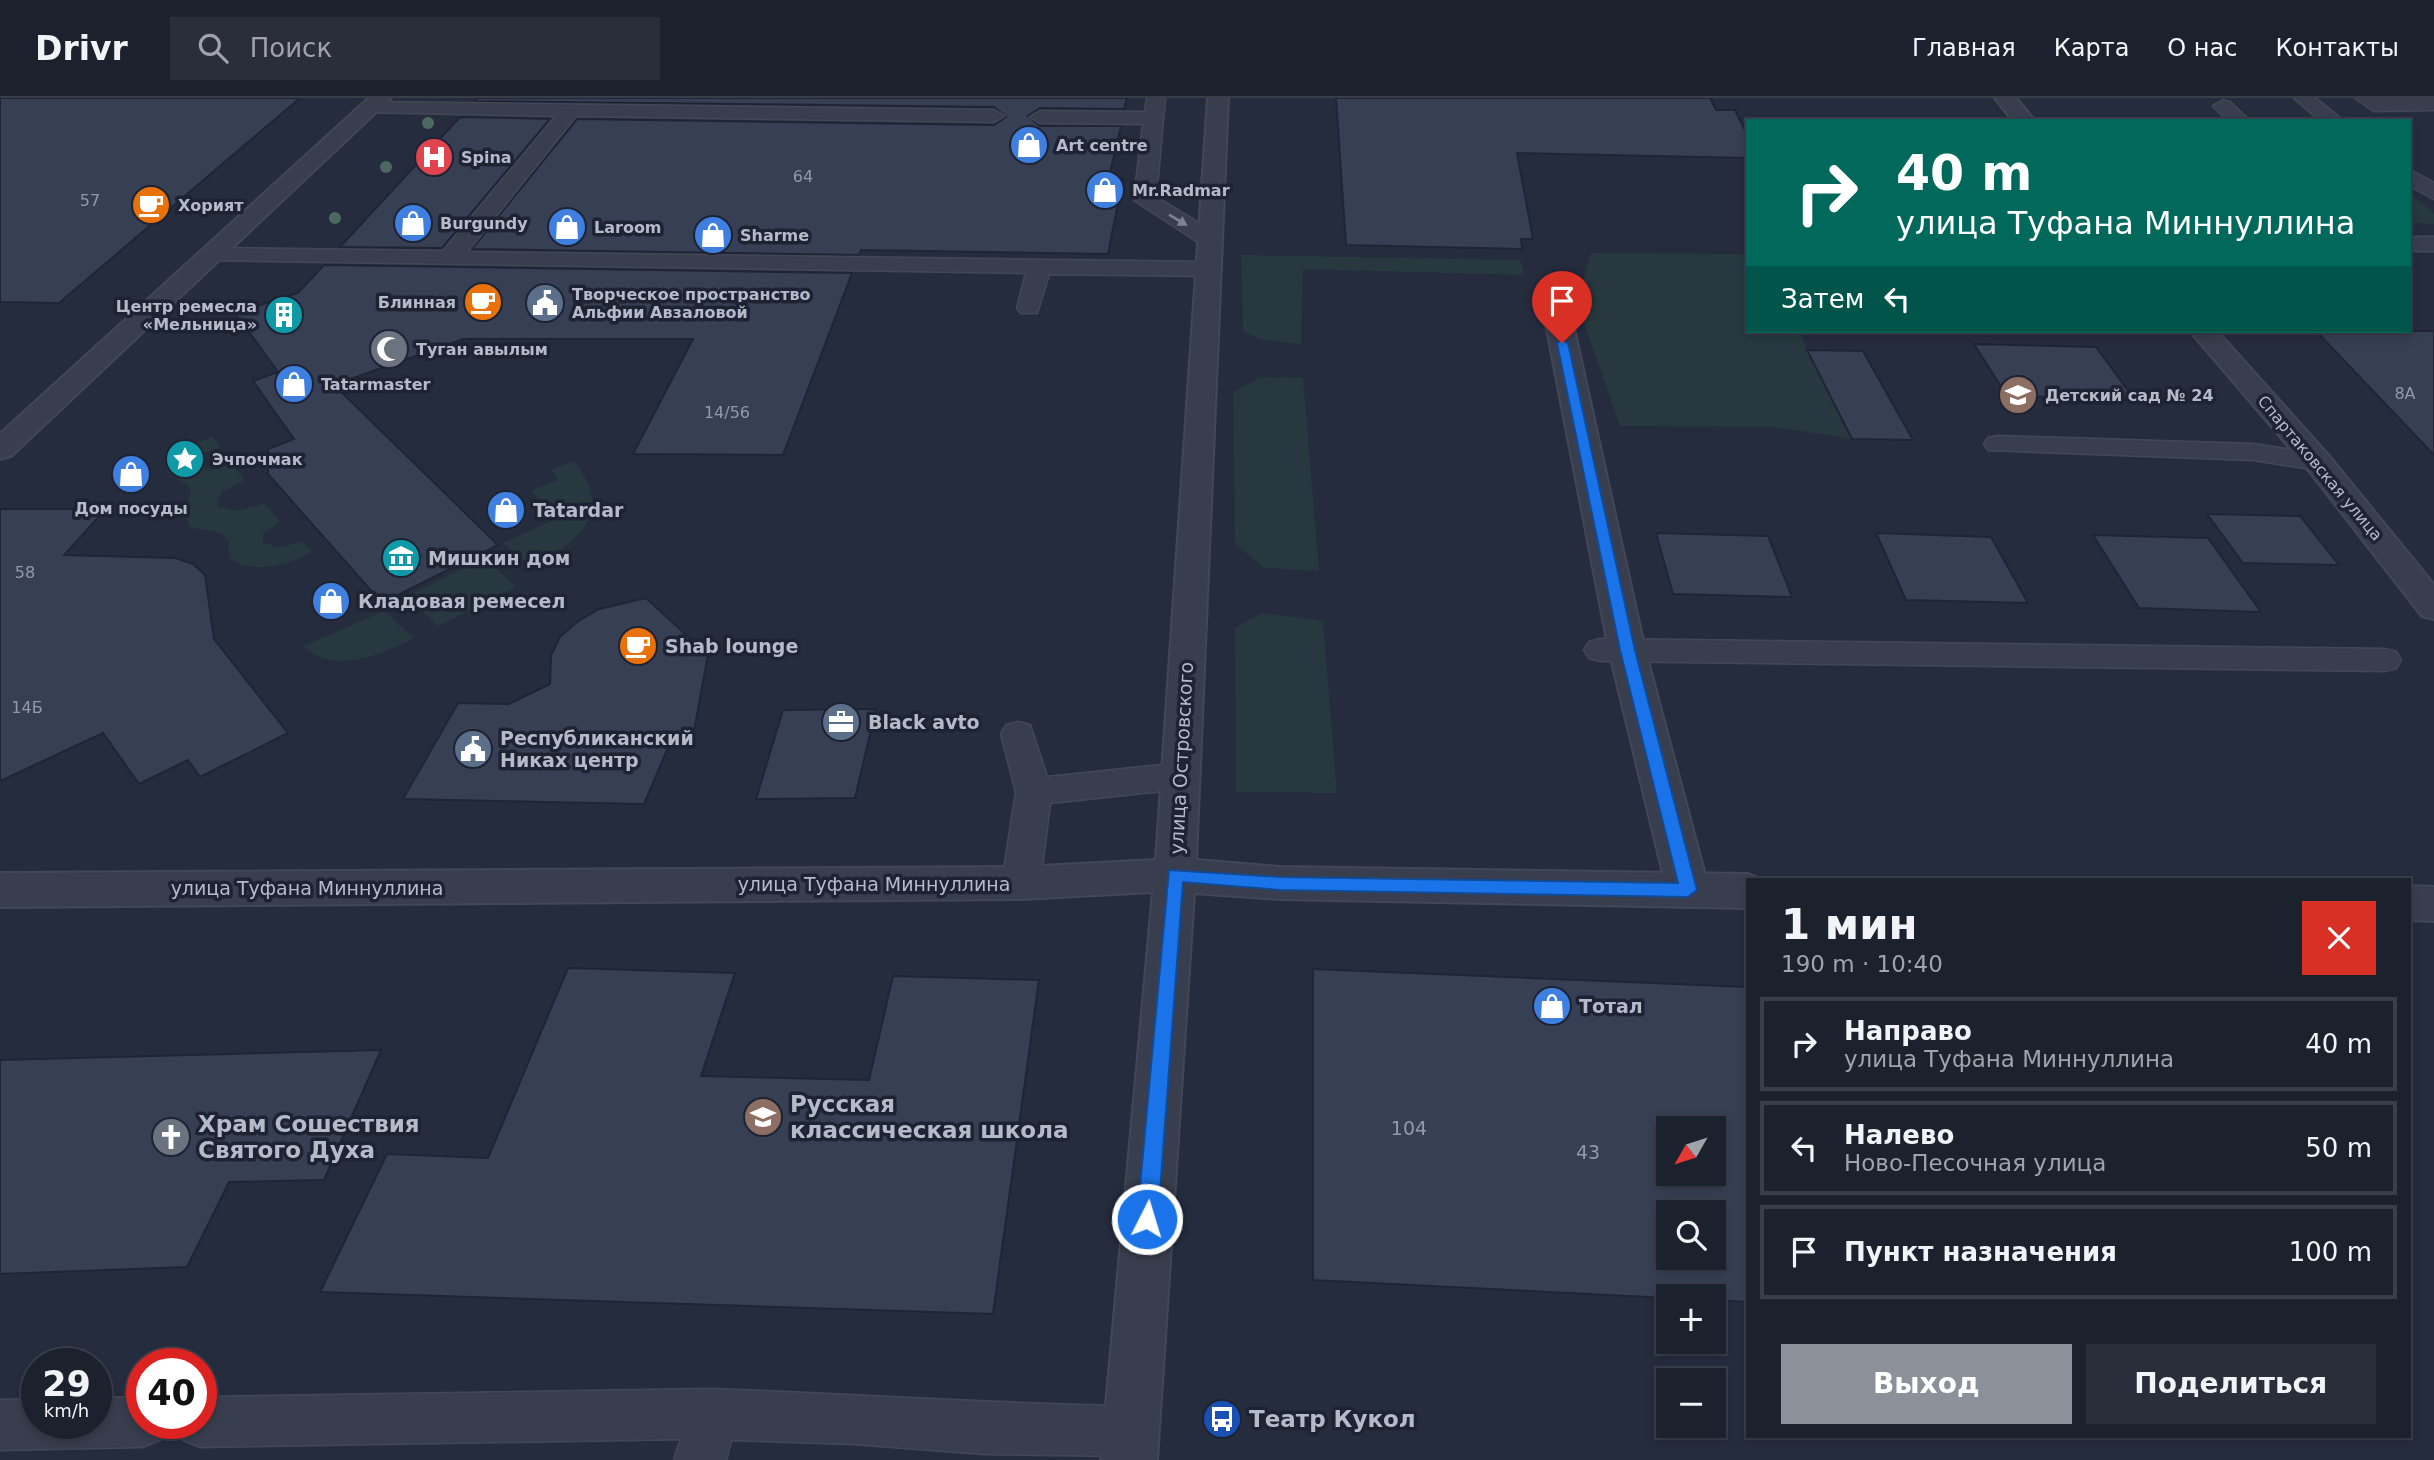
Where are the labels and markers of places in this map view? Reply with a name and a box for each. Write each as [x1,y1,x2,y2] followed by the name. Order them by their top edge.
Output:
[1008,124,1050,166] shop icon: Art centre
[413,136,455,178] hospital icon: Spina
[1056,136,1148,155] place label: Art centre
[461,148,512,167] place label: Spina
[1084,169,1126,211] shop icon: Mr.Radmar
[1132,181,1230,200] place label: Mr.Radmar
[130,184,172,226] cafe icon: Хорият
[178,196,244,215] place label: Хорият
[392,202,434,244] shop icon: Burgundy
[546,206,588,248] shop icon: Laroom
[440,214,528,233] place label: Burgundy
[692,214,734,256] shop icon: Sharme
[594,218,662,237] place label: Laroom
[740,226,809,245] place label: Sharme
[1532,271,1592,343] pin
[462,281,504,323] cafe icon: Блинная
[524,282,566,324] public building icon: Творческое пространство Альфии Авзаловой
[572,285,811,322] place label: Творческое пространство Альфии Авзаловой
[378,293,456,312] place label: Блинная
[263,294,305,336] building icon: Центр ремесла «Мельница»
[116,297,257,334] place label: Центр ремесла «Мельница»
[368,328,410,370] mosque icon: Туган авылым
[416,340,548,359] place label: Туган авылым
[273,363,315,405] shop icon: Tatarmaster
[1997,374,2039,416] school or university icon: Детский сад № 24
[321,375,430,394] place label: Tatarmaster
[2045,386,2214,405] place label: Детский сад № 24
[164,438,206,480] place icon: Эчпочмак
[212,450,303,469] place label: Эчпочмак
[110,453,152,495] shop icon: Дом посуды
[485,489,527,531] shop icon: Tatardar
[74,499,188,518] place label: Дом посуды
[533,499,624,521] place label: Tatardar
[380,537,422,579] museum icon: Мишкин дом
[428,547,570,569] place label: Мишкин дом
[310,580,352,622] shop icon: Кладовая ремесел
[358,590,565,612] place label: Кладовая ремесел
[617,625,659,667] cafe icon: Shab lounge
[665,635,798,657] place label: Shab lounge
[820,701,862,743] office icon: Black avto
[868,711,980,733] place label: Black avto
[500,727,694,771] place label: Республиканский Никах центр
[452,728,494,770] public building icon: Республиканский Никах центр
[1531,985,1573,1027] shop icon: Тотал
[1579,995,1643,1017] place label: Тотал
[790,1091,1069,1143] place label: Русская классическая школа
[742,1096,784,1138] school or university icon: Русская классическая школа
[198,1111,420,1163] place label: Храм Сошествия Святого Духа
[150,1116,192,1158] church icon: Храм Сошествия Святого Духа
[1201,1398,1243,1440] bus stop icon: Театр Кукол
[1249,1406,1416,1432] place label: Театр Кукол

